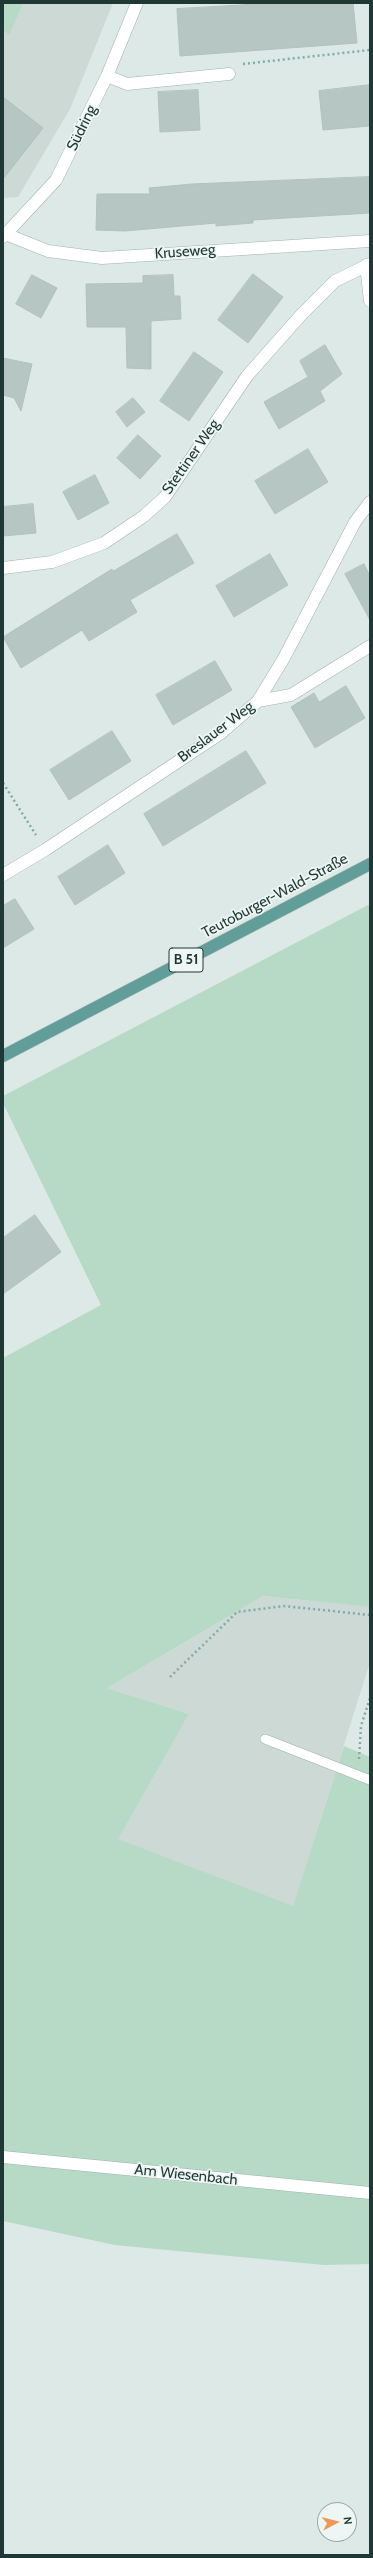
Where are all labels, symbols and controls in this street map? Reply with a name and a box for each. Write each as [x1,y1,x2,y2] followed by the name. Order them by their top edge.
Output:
[63,102,101,154] street label: Südring
[154,241,216,263] street label: Kruseweg
[159,416,223,498] street label: Stettiner Weg
[174,698,258,766] street label: Breslauer Weg
[199,850,351,942] street label: Teutoburger-Wald-Straße
[169,948,203,972] road number: B 51
[134,2161,238,2189] street label: Am Wiesenbach
[317,2502,357,2542] north arrow
[340,2516,355,2525] text: N

